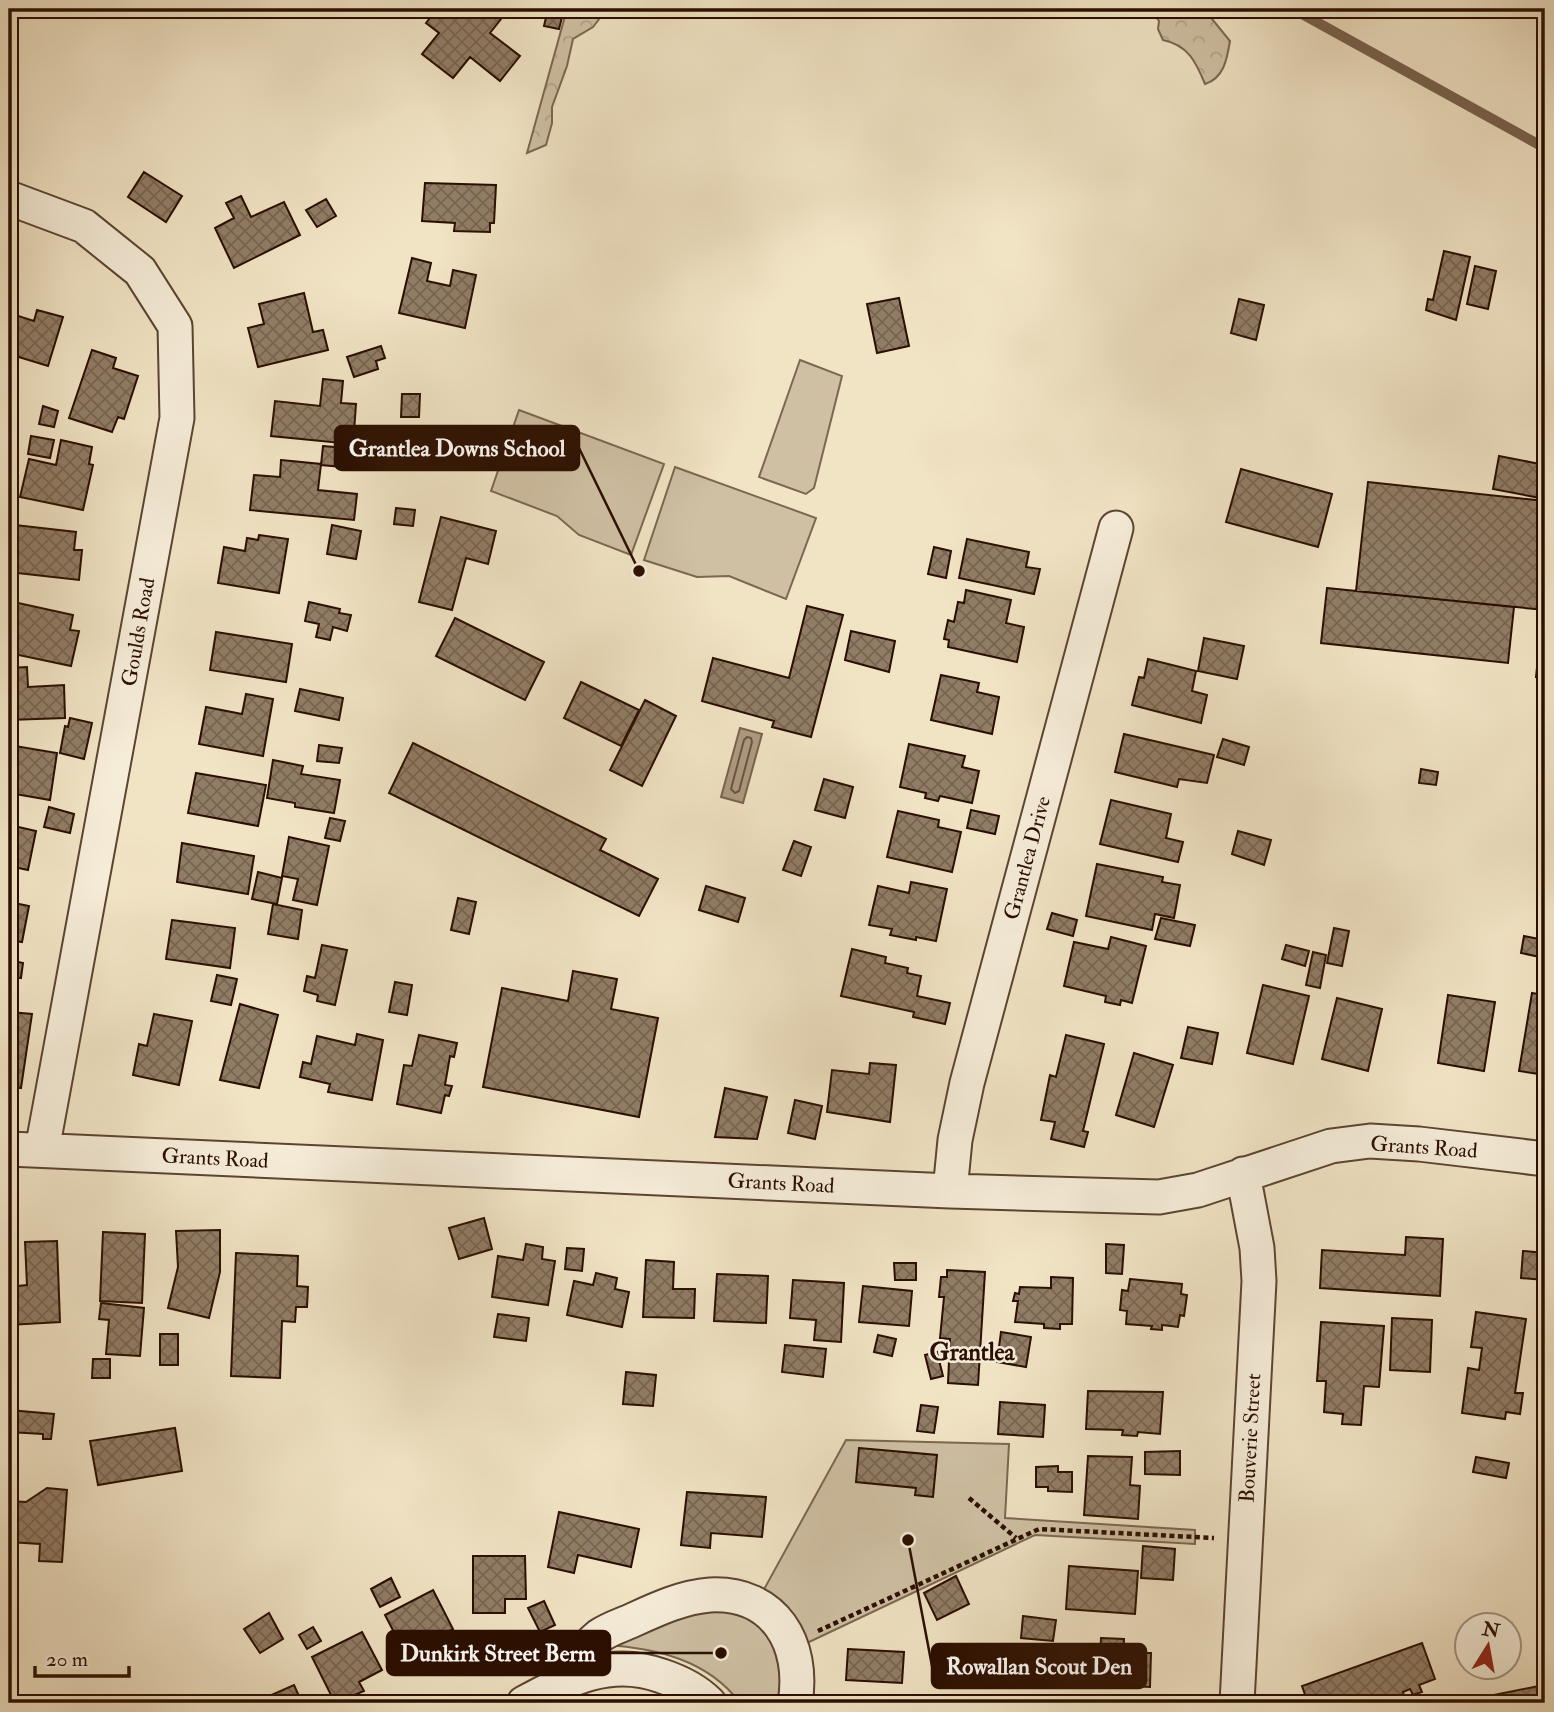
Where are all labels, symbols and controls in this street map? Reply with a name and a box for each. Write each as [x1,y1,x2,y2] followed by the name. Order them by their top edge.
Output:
[335,426,579,470] callout: Grantlea Downs School
[349,434,566,463] text: Grantlea Downs School
[116,575,161,688] street label: Goulds Road
[998,793,1057,923] street label: Grantlea Drive
[1370,1130,1479,1165] street label: Grants Road
[161,1142,270,1175] street label: Grants Road
[727,1167,836,1200] street label: Grants Road
[930,1337,1016,1368] district label: Grantlea
[1234,1372,1267,1503] street label: Bouverie Street
[1452,1610,1522,1680] north arrow
[1479,1617,1503,1644] text: N
[387,1631,610,1675] callout: Dunkirk Street Berm
[35,1635,130,1679] scale bar
[400,1639,596,1668] text: Dunkirk Street Berm
[932,1644,1146,1688] callout: Rowallan Scout Den
[46,1646,88,1673] text: 20 m
[946,1652,1132,1681] text: Rowallan Scout Den

